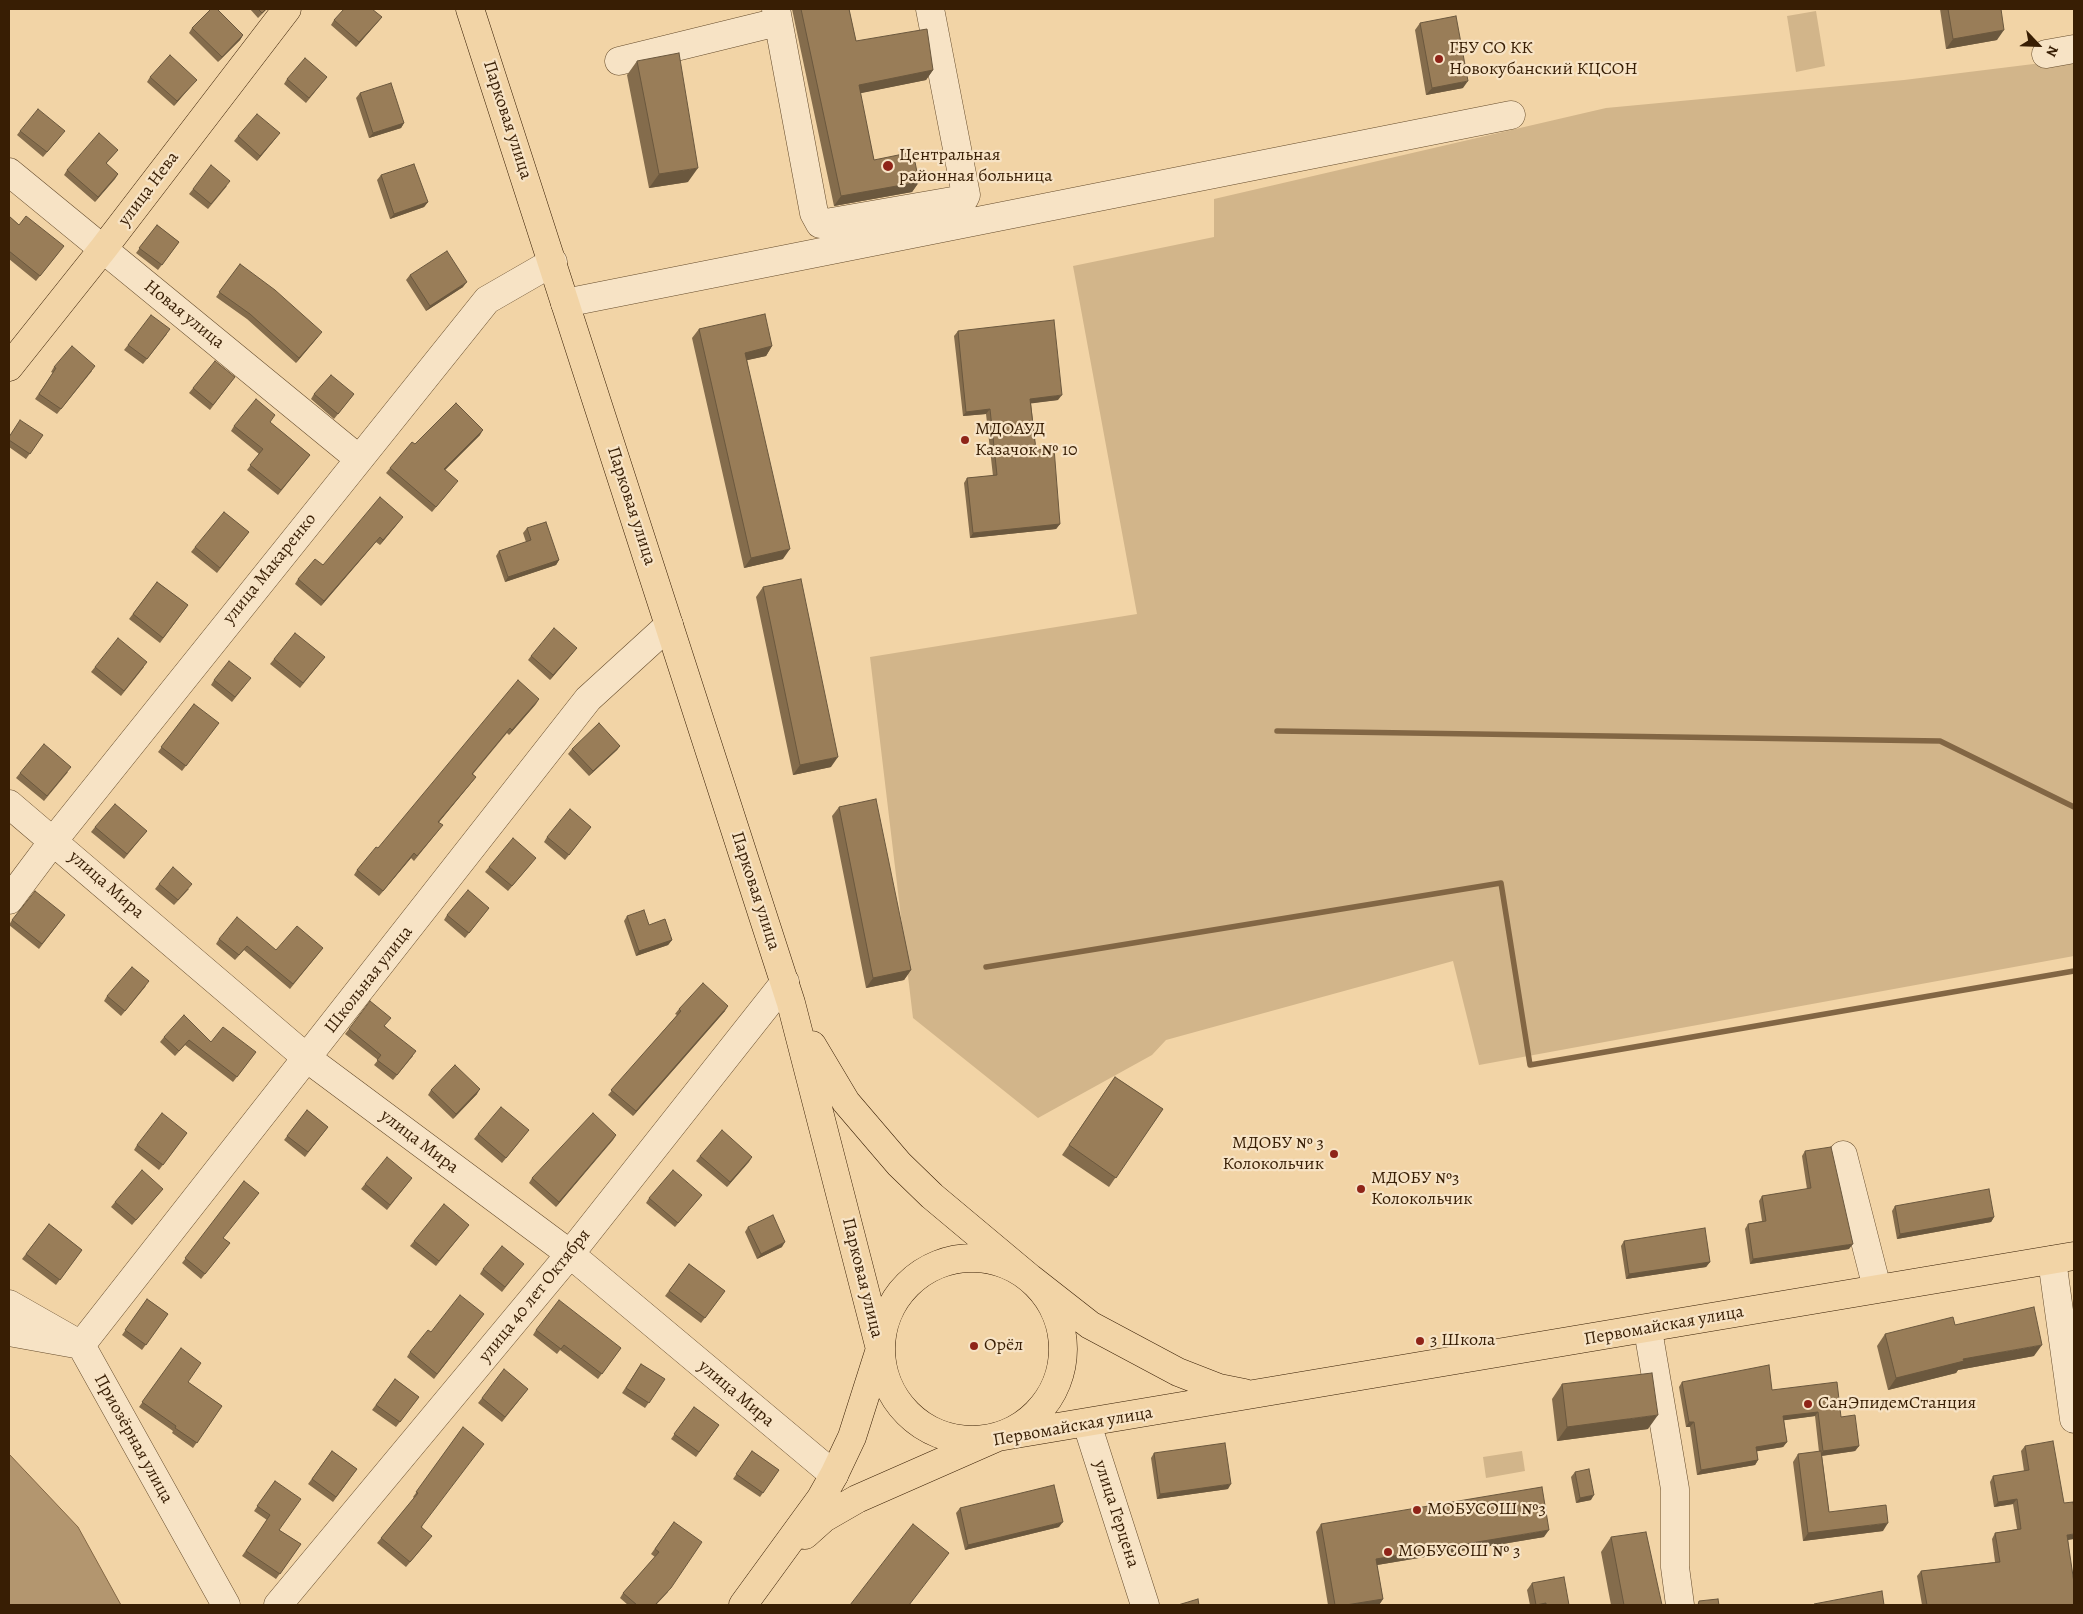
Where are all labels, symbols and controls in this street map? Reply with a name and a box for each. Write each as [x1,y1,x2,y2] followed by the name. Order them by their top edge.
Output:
[2013,20,2063,70] north arrow
[1449,38,1638,80] place label: ГБУ СО КК Новокубанский КЦСОН
[2041,43,2063,60] text: N
[1433,53,1445,65] marker: ГБУ СО КК Новокубанский КЦСОН
[478,58,536,182] street label: Парковая улица
[899,145,1053,188] place label: Центральная районная больница
[114,147,184,231] street label: улица Нева
[881,159,895,173] marker: Центральная районная больница
[139,276,229,354] street label: Новая улица
[975,419,1078,462] place label: МДОАУД Казачок № 10
[959,434,971,446] marker: МДОАУД Казачок № 10
[602,444,660,568] street label: Парковая улица
[219,509,321,629] street label: улица Макаренко
[726,829,784,953] street label: Парковая улица
[64,846,148,924] street label: улица Мира
[320,922,418,1038] street label: Школьная улица
[375,1105,463,1179] street label: улица Мира
[1222,1133,1324,1176] place label: МДОБУ № 3 Колокольчик
[1328,1148,1340,1160] marker: МДОБУ № 3 Колокольчик
[1371,1168,1473,1210] place label: МДОБУ №3 Колокольчик
[1355,1183,1367,1195] marker: МДОБУ №3 Колокольчик
[837,1216,887,1340] street label: Парковая улица
[475,1225,595,1367] street label: улица 40 лет Октября
[1582,1301,1746,1351] street label: Первомайская улица
[1430,1330,1495,1352] place label: 3 Школа
[984,1335,1023,1357] place label: Орёл
[1414,1335,1426,1347] marker: 3 Школа
[968,1340,980,1352] marker: Орёл
[693,1356,779,1432] street label: улица Мира
[89,1371,177,1507] street label: Приозёрная улица
[1818,1393,1976,1415] place label: СанЭпидемСтанция
[1802,1398,1814,1410] marker: СанЭпидемСтанция
[991,1402,1155,1452] street label: Первомайская улица
[1088,1457,1144,1571] street label: улица Герцена
[1427,1499,1546,1521] place label: МОБУСОШ №3
[1411,1504,1423,1516] marker: МОБУСОШ №3
[1398,1541,1521,1563] place label: МОБУСОШ № 3
[1382,1546,1394,1558] marker: МОБУСОШ № 3

